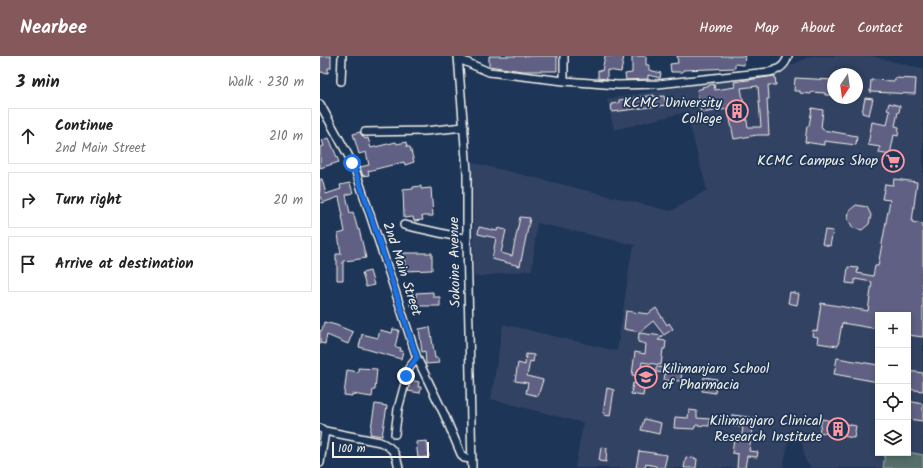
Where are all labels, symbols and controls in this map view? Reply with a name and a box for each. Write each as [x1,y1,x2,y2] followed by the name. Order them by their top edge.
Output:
[20,13,87,43] text: Nearbee
[699,17,733,39] text: Home
[755,17,779,39] text: Map
[801,17,835,39] text: About
[857,17,903,39] text: Contact
[827,68,863,104] north arrow
[16,69,60,96] text: 3 min
[228,72,304,93] text: Walk · 230 m
[623,92,723,130] place label: KCMC University College
[724,98,750,124] building icon: KCMC University College
[55,114,113,138] text: Continue
[17,125,39,147] icon: ahead
[269,126,303,147] text: 210 m
[55,138,146,159] text: 2nd Main Street
[880,148,906,174] supermarket icon: KCMC Campus Shop
[757,150,878,172] place label: KCMC Campus Shop
[343,154,361,172] route start
[55,188,122,212] text: Turn right
[17,189,39,211] icon: right
[273,190,303,211] text: 20 m
[443,216,467,307] street label: Sokoine Avenue
[376,219,428,319] street label: 2nd Main Street
[55,252,194,276] text: Arrive at destination
[17,253,39,275] icon: arrive
[875,312,911,456] map controls
[875,312,911,348] button: +
[875,348,911,384] button: −
[662,358,770,396] place label: Kilimanjaro School of Pharmacia
[633,364,659,390] school or university icon: Kilimanjaro School of Pharmacia
[397,367,415,385] route end
[875,384,911,420] button: locate
[710,410,823,448] place label: Kilimanjaro Clinical Research Institute
[825,416,851,442] building icon: Kilimanjaro Clinical Research Institute
[875,420,911,456] button: layers
[332,440,429,459] scale bar
[338,440,366,458] text: 100 m

